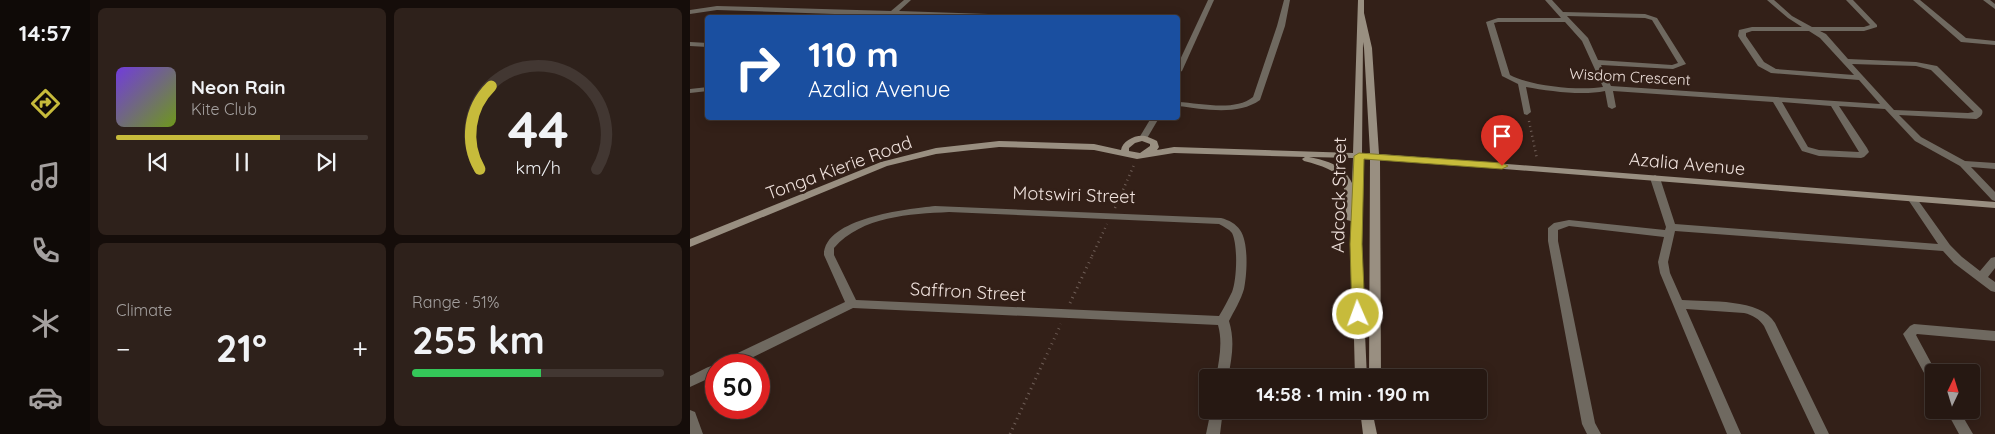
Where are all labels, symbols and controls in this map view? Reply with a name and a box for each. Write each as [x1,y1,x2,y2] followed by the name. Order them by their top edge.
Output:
[19,19,71,47] text: 14:57
[808,32,899,76] text: 110 m
[725,35,790,100] icon: right
[1569,64,1691,89] street label: Wisdom Crescent
[191,75,286,99] text: Neon Rain
[808,75,950,103] text: Azalia Avenue
[28,86,63,121] icon: directions
[507,96,569,161] text: 44
[191,99,257,119] text: Kite Club
[1481,115,1523,166] pin
[1488,122,1516,150] icon: arrive
[763,130,915,205] street label: Tonga Kierie Road
[1326,137,1351,253] street label: Adcock Street
[1628,147,1746,180] street label: Azalia Avenue
[144,148,172,176] icon: previous
[228,148,256,176] icon: pause
[312,148,340,176] icon: next
[515,156,561,178] text: km/h
[28,159,63,194] icon: music
[1012,181,1136,208] street label: Motswiri Street
[28,233,63,268] icon: phone
[910,277,1027,306] street label: Saffron Street
[1331,287,1383,339] position arrow
[412,292,499,312] text: Range · 51%
[116,300,172,320] text: Climate
[28,306,63,341] icon: climate
[412,316,545,364] text: 255 km
[216,324,267,372] text: 21°
[116,331,131,366] text: −
[352,331,368,366] text: +
[705,354,770,419] speed limit sign: 50
[1925,364,1980,419] north arrow
[1925,364,1980,419] map controls
[28,380,63,415] icon: car
[1256,382,1430,406] text: 14:58 · 1 min · 190 m

